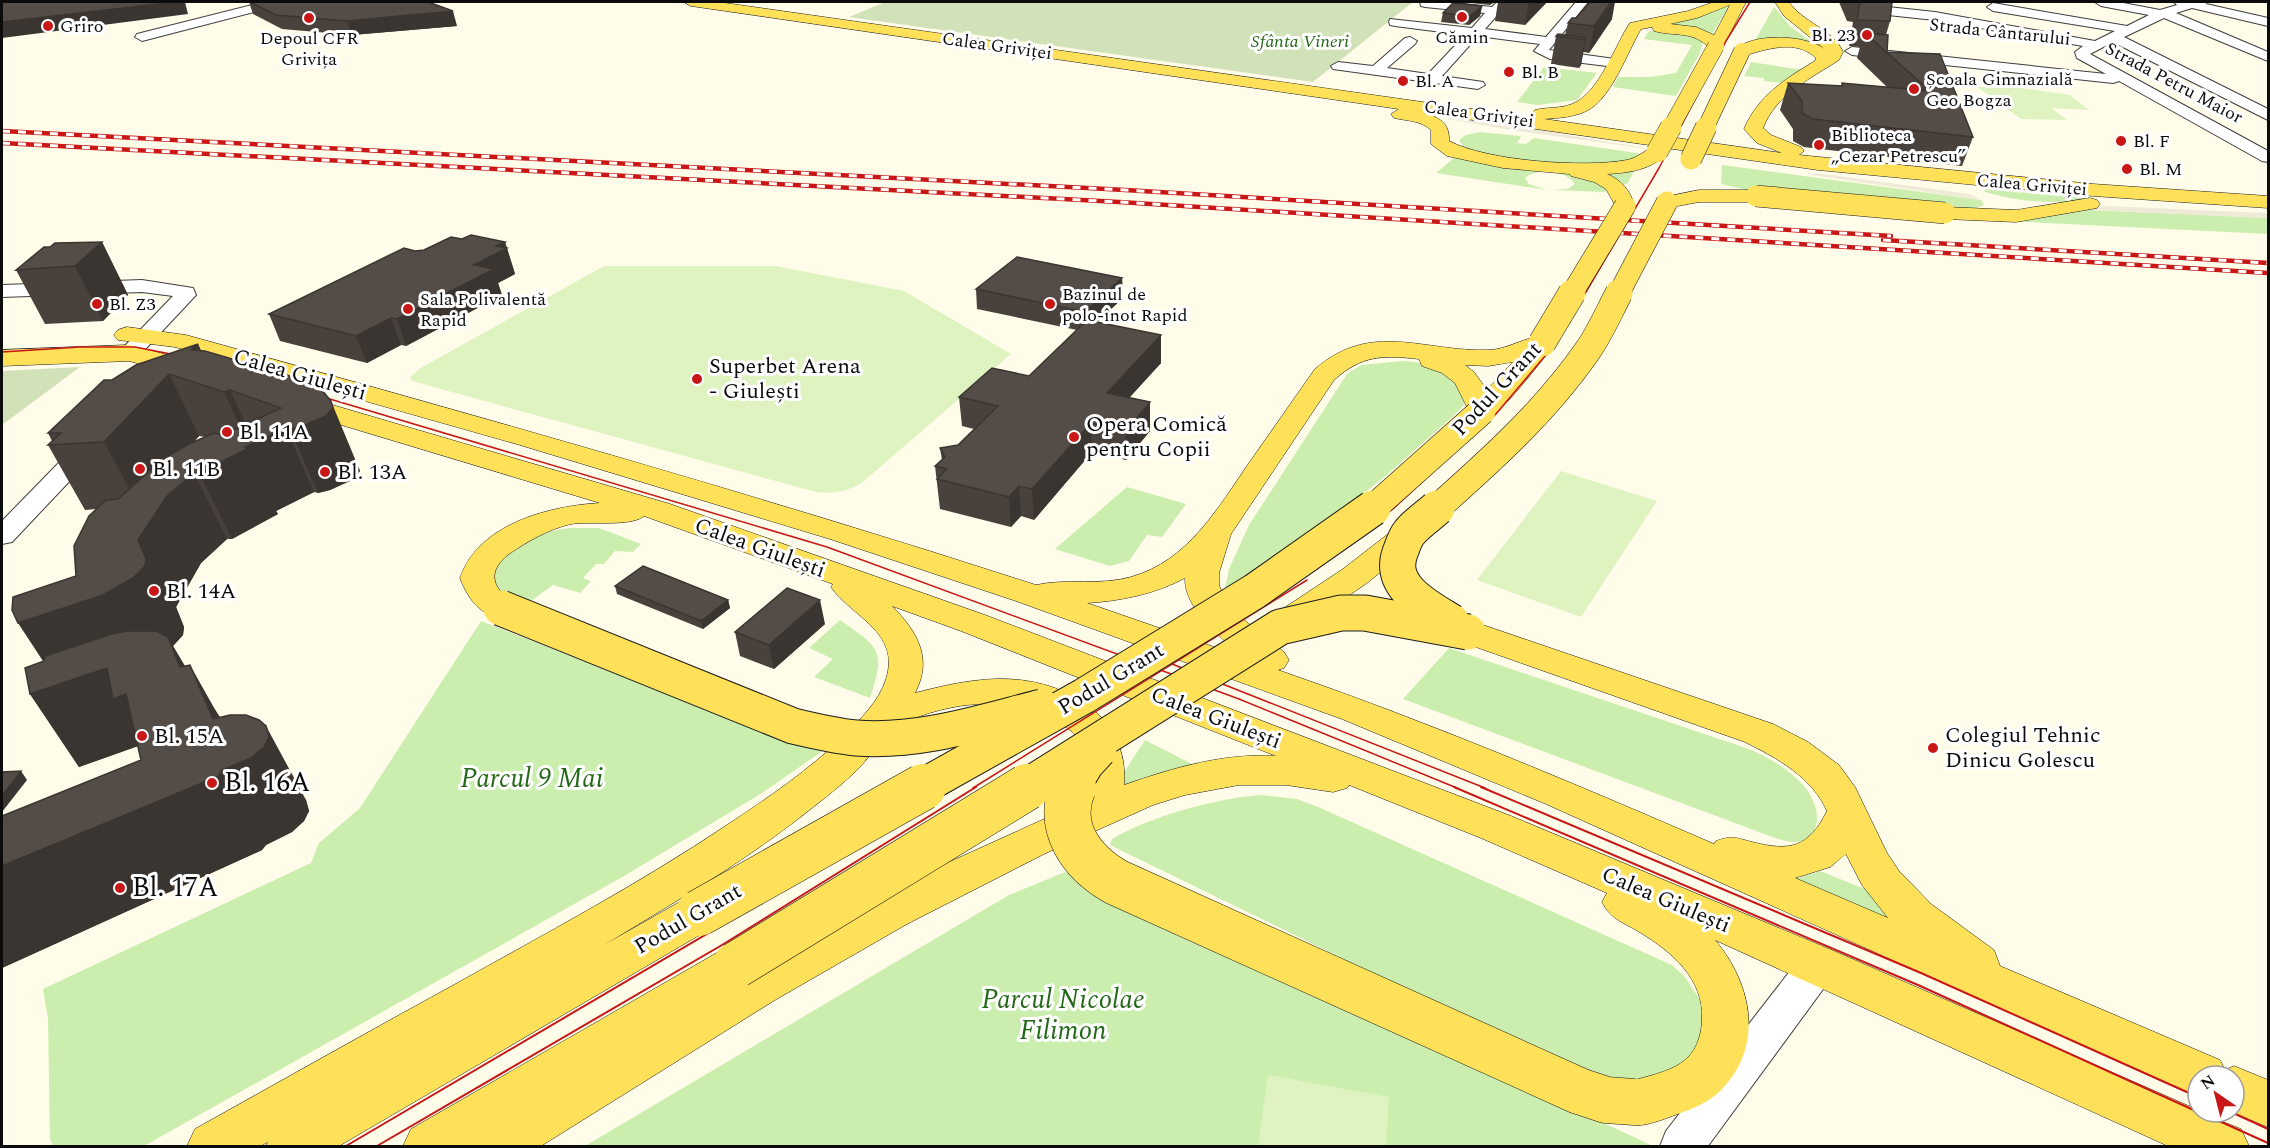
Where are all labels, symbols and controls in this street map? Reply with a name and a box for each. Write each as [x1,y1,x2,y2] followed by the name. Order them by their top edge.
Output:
[1455,10,1469,24] marker: Cămin
[302,11,316,25] marker: Depoul CFR Grivița
[1928,11,2072,53] street label: Strada Cântarului
[60,13,103,40] place label: Griro
[41,19,55,33] marker: Griro
[1811,22,1855,49] place label: Bl. 23
[1435,24,1489,51] place label: Cămin
[260,25,358,73] place label: Depoul CFR Grivița
[940,25,1054,67] street label: Calea Griviței
[1251,28,1349,55] park label: Sfânta Vineri
[1860,28,1874,42] marker: Bl. 23
[2100,35,2248,131] street label: Strada Petru Maior
[1521,59,1559,86] place label: Bl. B
[1502,65,1516,79] marker: Bl. B
[1926,66,2073,114] place label: Școala Gimnazială Geo Bogza
[1415,68,1454,95] place label: Bl. A
[1396,74,1410,88] marker: Bl. A
[1907,82,1921,96] marker: Școala Gimnazială Geo Bogza
[1422,93,1536,135] street label: Calea Griviței
[1831,122,1966,170] place label: Biblioteca „Cezar Petrescu”
[2133,128,2170,155] place label: Bl. F
[2114,134,2128,148] marker: Bl. F
[1812,138,1826,152] marker: Biblioteca „Cezar Petrescu”
[2139,156,2182,183] place label: Bl. M
[2120,162,2134,176] marker: Bl. M
[1976,167,2088,203] street label: Calea Griviței
[1062,281,1187,329] place label: Bazinul de polo-înot Rapid
[420,286,546,334] place label: Sala Polivalentă Rapid
[109,291,156,318] place label: Bl. Z3
[90,297,104,311] marker: Bl. Z3
[1043,297,1057,311] marker: Bazinul de polo-înot Rapid
[401,302,415,316] marker: Sala Polivalentă Rapid
[1444,334,1550,444] street label: Podul Grant
[229,340,371,410] street label: Calea Giulești
[709,350,861,408] place label: Superbet Arena - Giulești
[690,372,704,386] marker: Superbet Arena - Giulești
[1086,408,1227,466] place label: Opera Comică pentru Copii
[239,416,309,449] place label: Bl. 11A
[220,425,234,439] marker: Bl. 11A
[1067,430,1081,444] marker: Opera Comică pentru Copii
[152,453,220,486] place label: Bl. 11B
[337,456,407,489] place label: Bl. 13A
[133,462,147,476] marker: Bl. 11B
[318,465,332,479] marker: Bl. 13A
[690,509,830,587] street label: Calea Giulești
[166,575,236,608] place label: Bl. 14A
[147,584,161,598] marker: Bl. 14A
[1051,634,1171,724] street label: Podul Grant
[1146,678,1286,758] street label: Calea Giulești
[1945,719,2100,777] place label: Colegiul Tehnic Dinicu Golescu
[154,720,224,753] place label: Bl. 15A
[135,729,149,743] marker: Bl. 15A
[1926,741,1940,755] marker: Colegiul Tehnic Dinicu Golescu
[461,758,603,800] park label: Parcul 9 Mai
[224,762,310,804] place label: Bl. 16A
[205,776,219,790] marker: Bl. 16A
[1596,858,1736,942] street label: Calea Giulești
[132,867,218,909] place label: Bl. 17A
[628,875,748,963] street label: Podul Grant
[113,881,127,895] marker: Bl. 17A
[981,979,1145,1052] park label: Parcul Nicolae Filimon
[2186,1064,2246,1124] north arrow
[2196,1069,2220,1096] text: N

